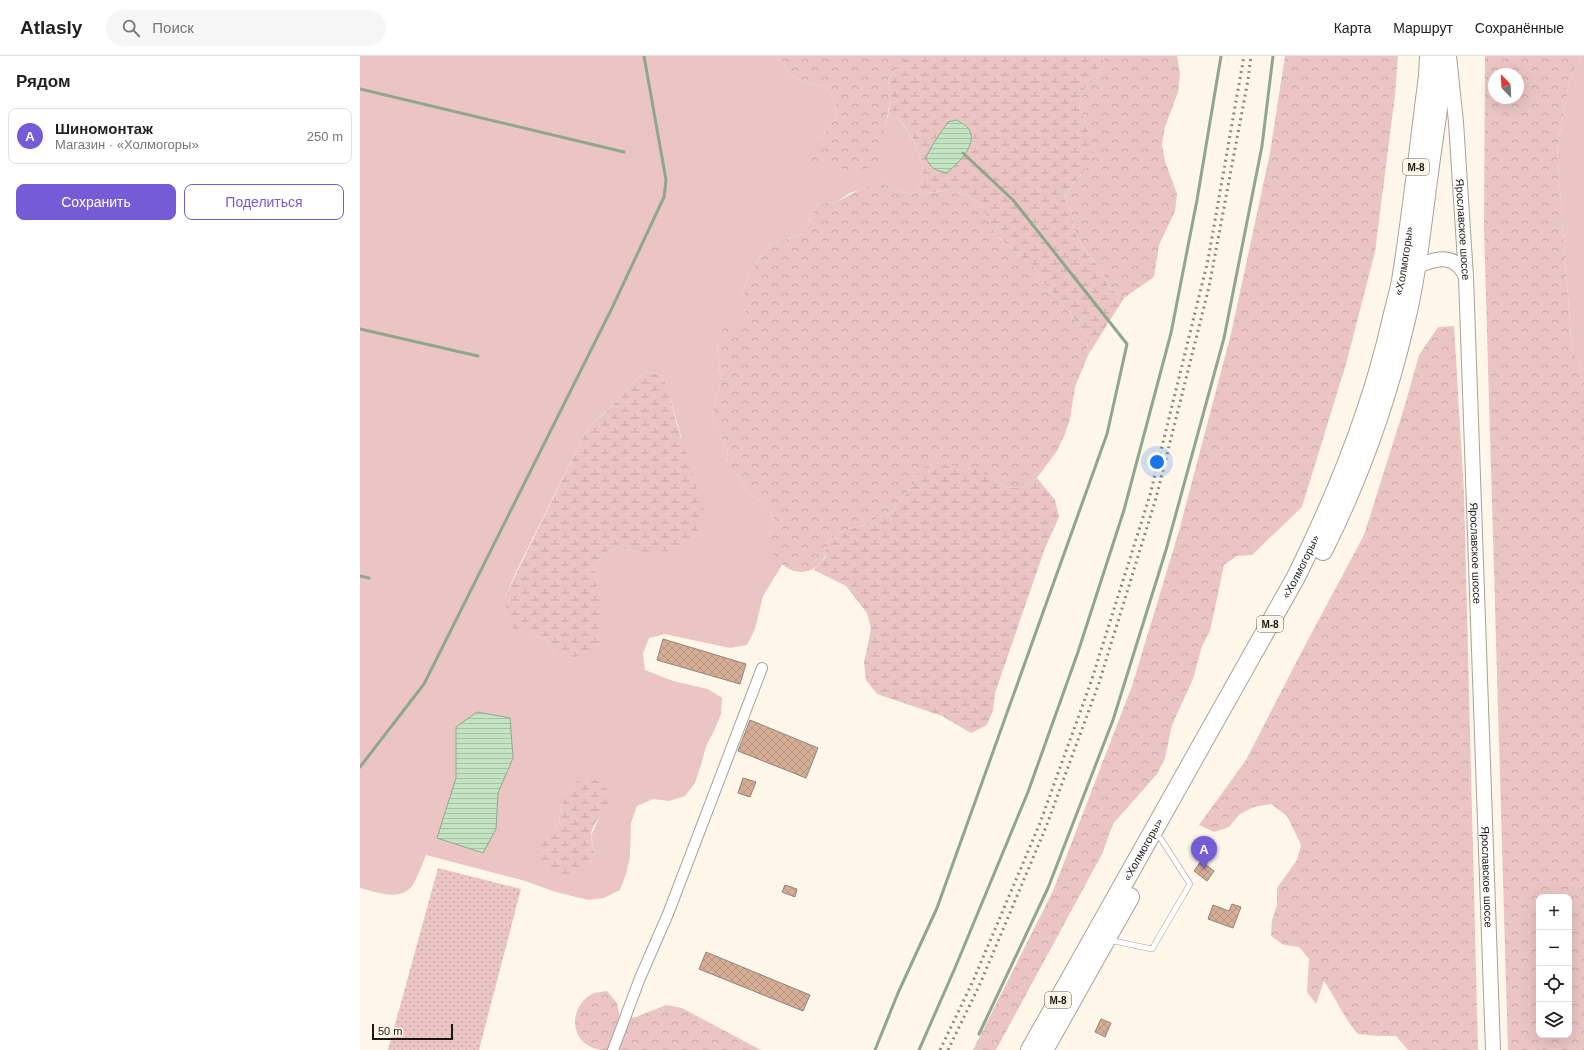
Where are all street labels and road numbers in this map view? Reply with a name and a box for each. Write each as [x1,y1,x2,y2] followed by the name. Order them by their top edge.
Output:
[1403,159,1429,175] road number: М-8
[1454,178,1472,280] street label: Ярославское шоссе
[1392,226,1415,296] street label: «Холмогоры»
[1468,502,1483,604] street label: Ярославское шоссе
[1279,533,1321,600] street label: «Холмогоры»
[1257,616,1283,632] road number: М-8
[1120,816,1165,883] street label: «Холмогоры»
[1479,826,1495,928] street label: Ярославское шоссе
[1045,992,1071,1008] road number: М-8

